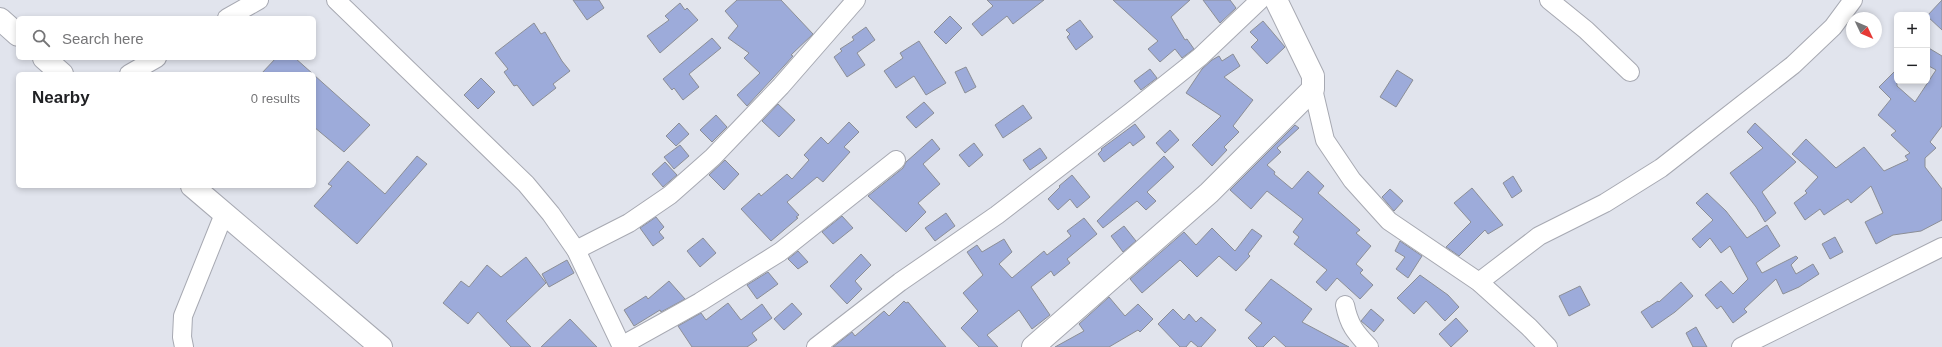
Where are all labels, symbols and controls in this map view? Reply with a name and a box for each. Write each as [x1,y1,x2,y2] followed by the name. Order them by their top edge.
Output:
[1846,12,1882,48] north arrow
[1894,12,1930,84] map controls
[1894,12,1930,48] button: +
[16,16,316,60] search box
[30,27,52,49] icon: search
[62,30,144,47] text: Search here
[1894,48,1930,84] button: −
[32,88,90,107] text: Nearby
[251,91,300,106] text: 0 results

